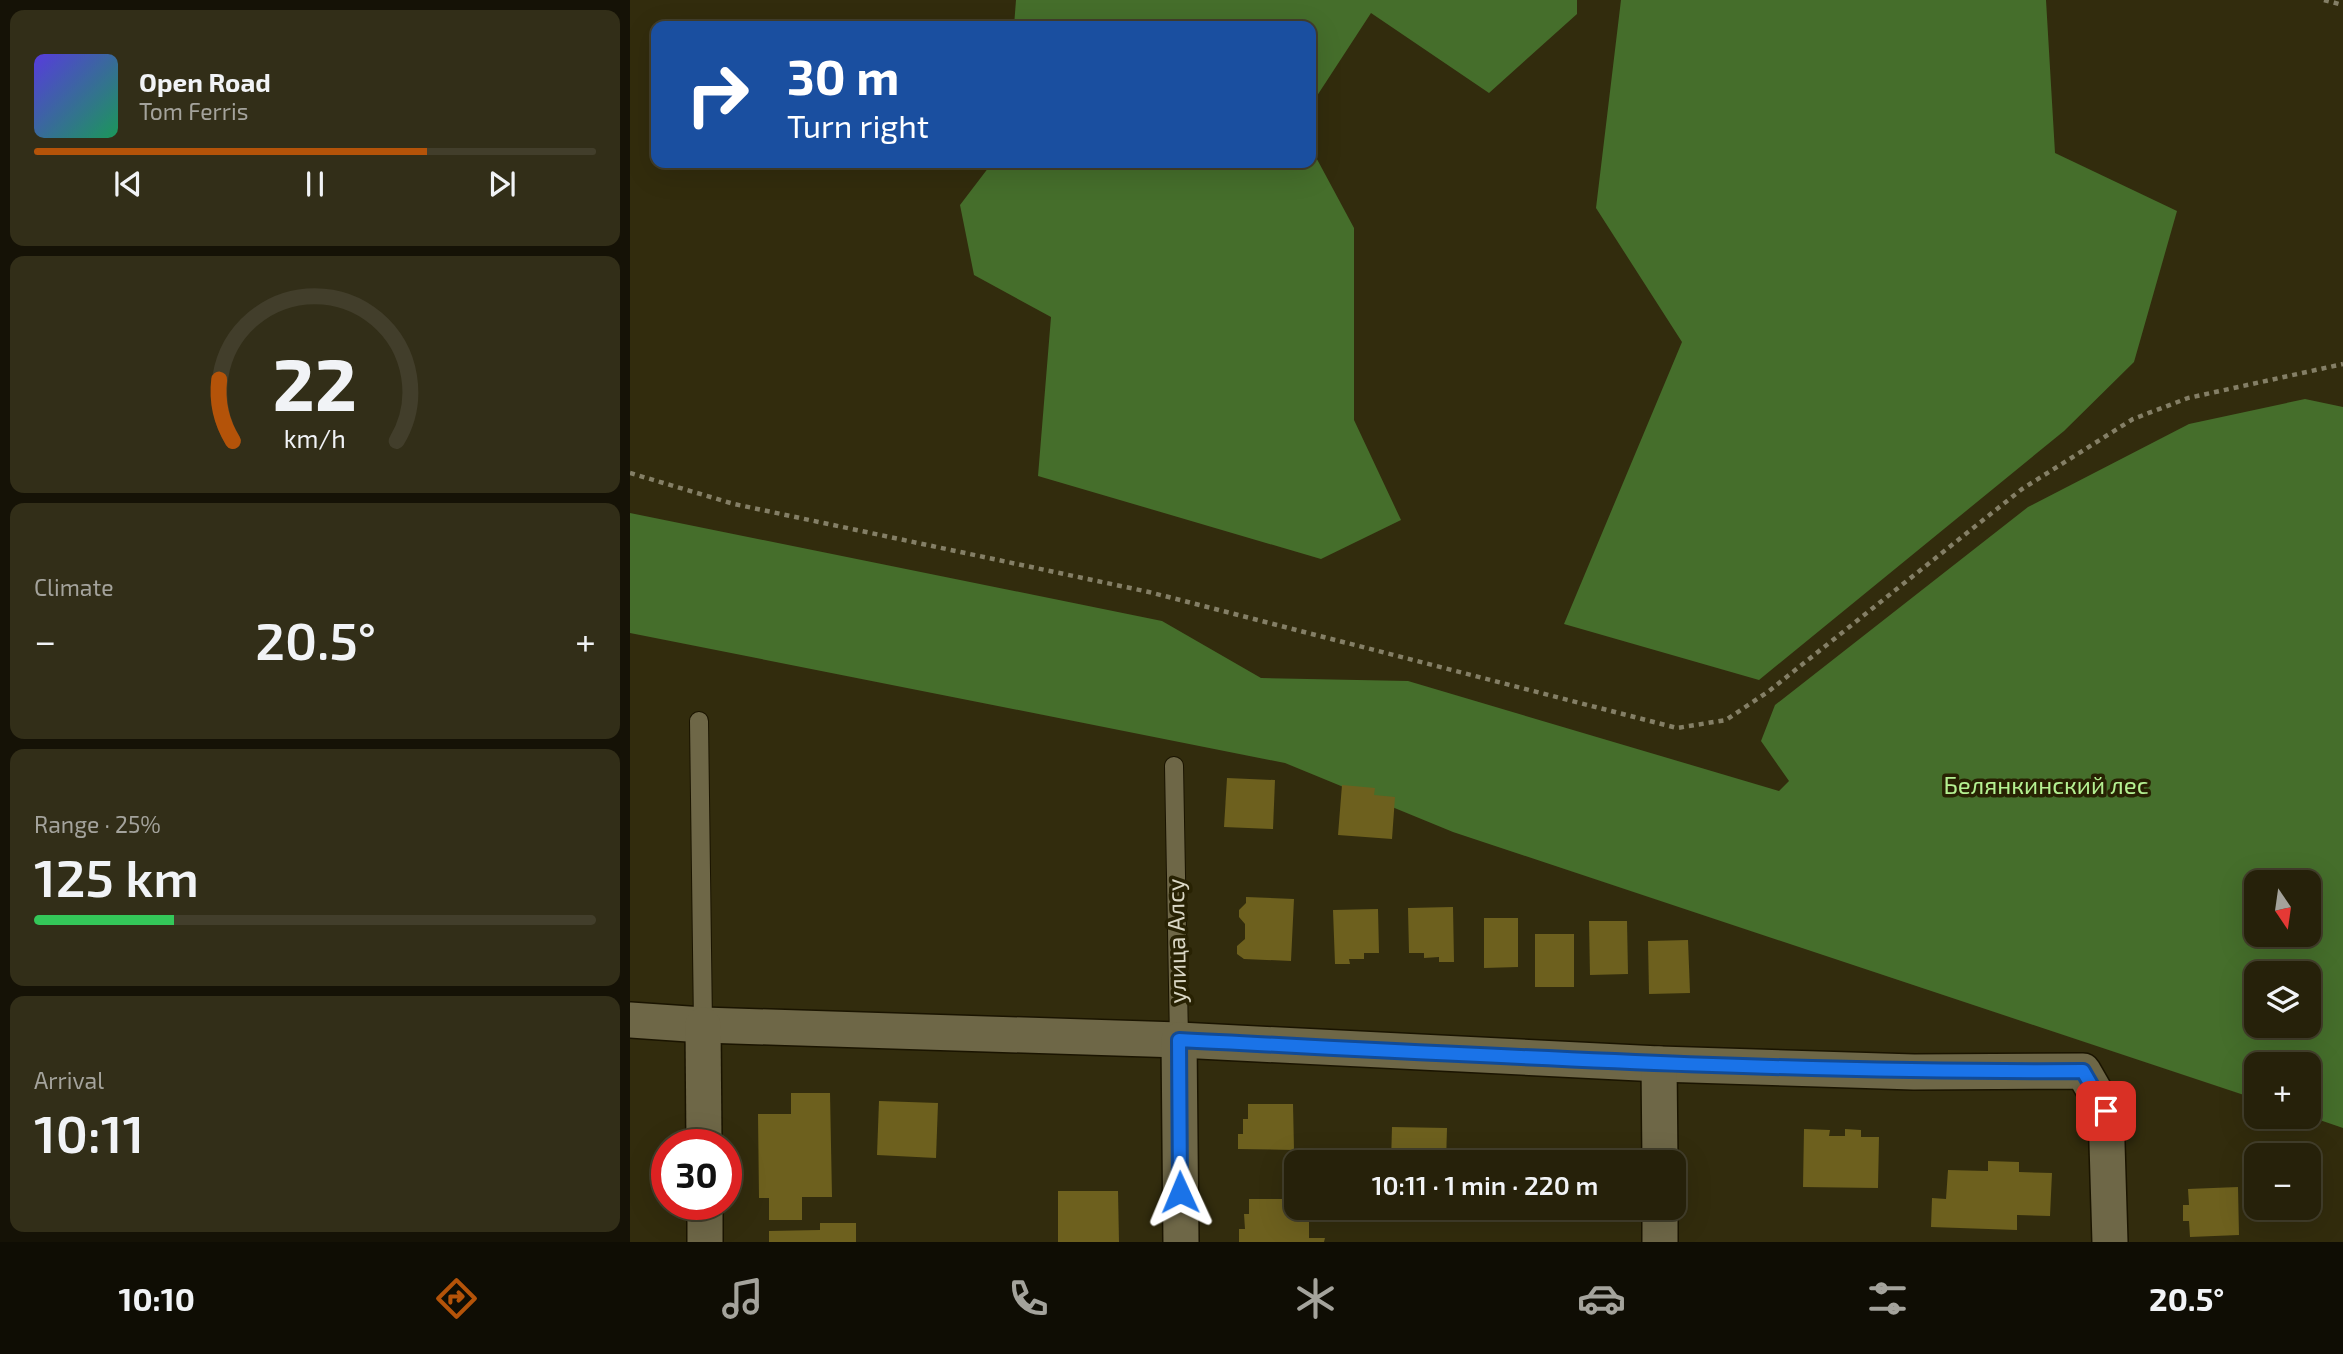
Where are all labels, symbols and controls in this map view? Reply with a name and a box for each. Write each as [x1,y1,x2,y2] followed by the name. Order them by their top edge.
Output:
[787,46,899,105] text: 30 m
[672,49,763,140] icon: right
[139,66,271,97] text: Open Road
[139,97,248,125] text: Tom Ferris
[787,106,929,144] text: Turn right
[109,165,147,203] icon: previous
[296,165,334,203] icon: pause
[483,165,521,203] icon: next
[273,338,357,426] text: 22
[284,422,346,452] text: km/h
[34,573,114,601] text: Climate
[255,608,376,670] text: 20.5°
[34,617,56,663] text: −
[575,617,596,663] text: +
[1943,770,2149,799] park label: Белянкинский лес
[34,810,161,838] text: Range · 25%
[34,845,199,907] text: 125 km
[2244,870,2320,947] north arrow
[2244,870,2321,1220] map controls
[1160,878,1192,1004] street label: улица Алсу
[2244,961,2321,1038] button: layers
[2244,1052,2321,1129] button: +
[34,1066,104,1094] text: Arrival
[2076,1081,2136,1141] pin
[2087,1092,2125,1130] icon: arrive
[34,1101,144,1163] text: 10:11
[651,1129,742,1220] speed limit sign: 30
[2244,1143,2321,1220] button: −
[1143,1155,1217,1229] position arrow
[1372,1169,1598,1200] text: 10:11 · 1 min · 220 m
[432,1274,481,1323] icon: directions
[718,1274,767,1323] icon: music
[1004,1274,1053,1323] icon: phone
[1291,1274,1340,1323] icon: climate
[1577,1274,1626,1323] icon: car
[1863,1274,1912,1323] icon: filters
[119,1279,195,1317] text: 10:10
[2149,1279,2224,1317] text: 20.5°

